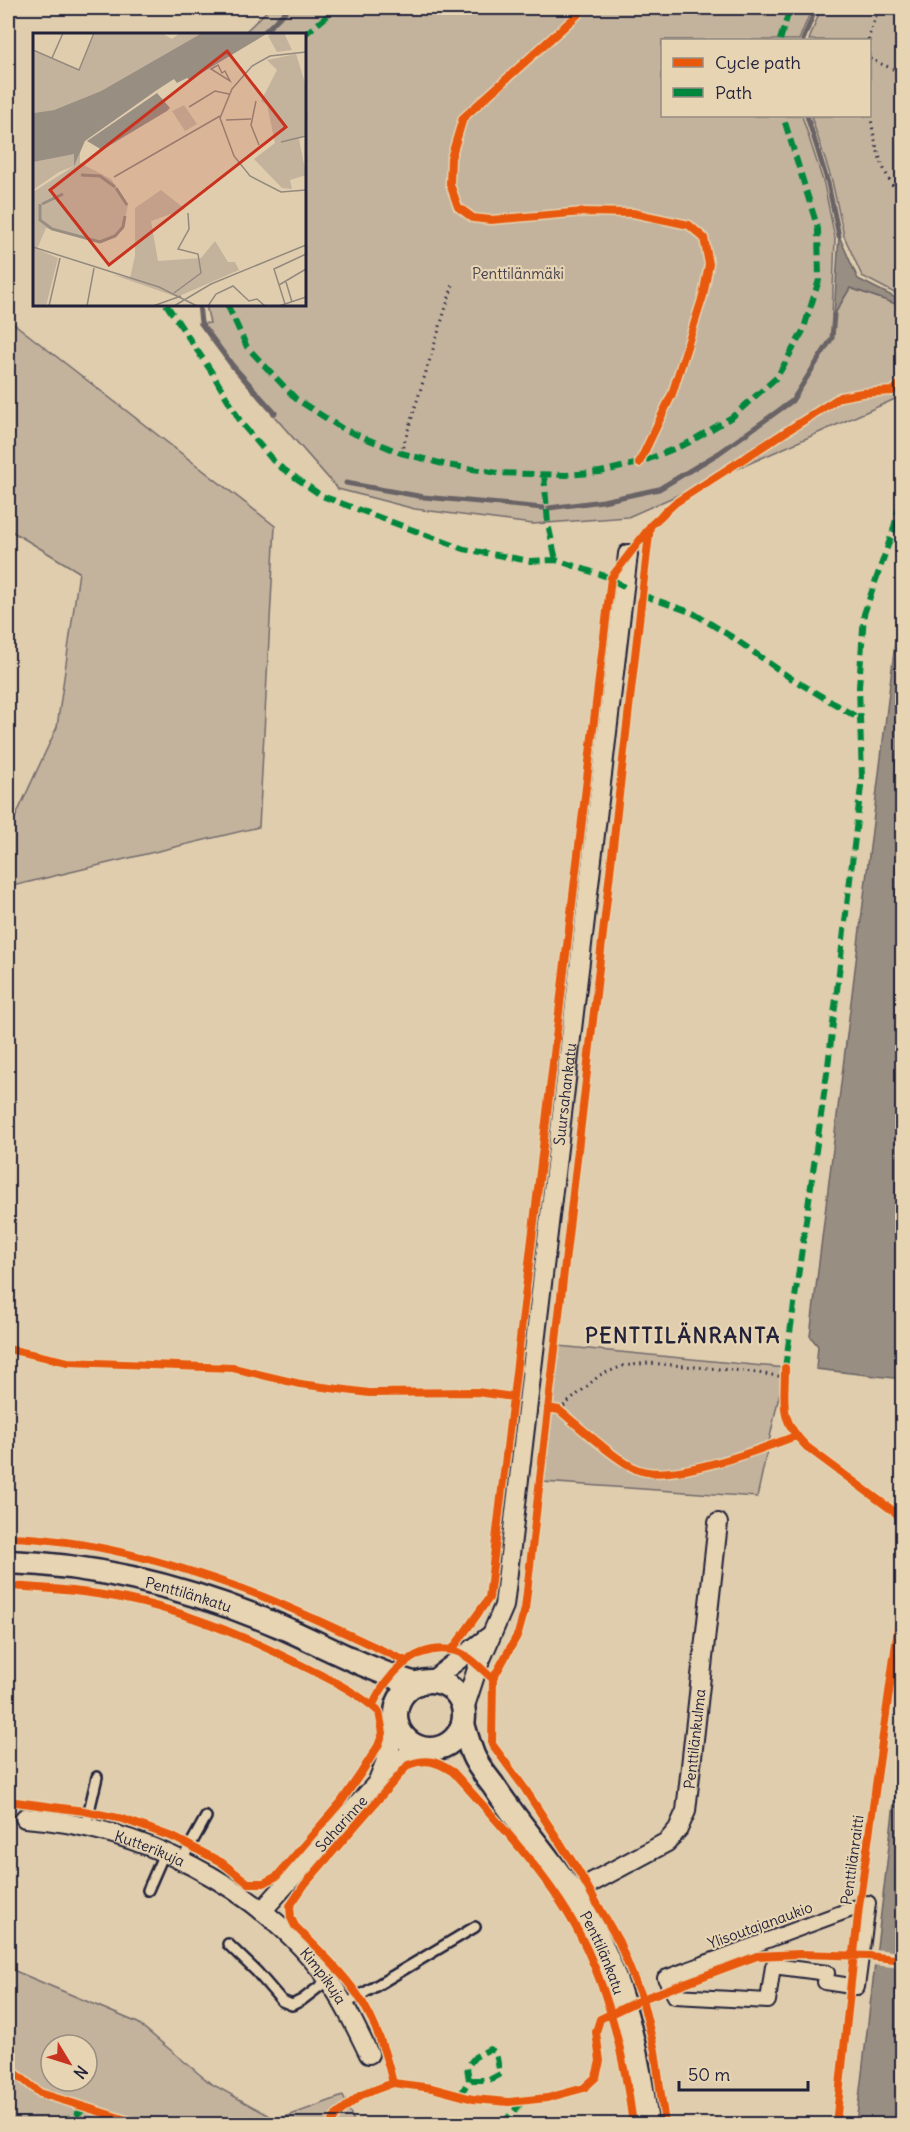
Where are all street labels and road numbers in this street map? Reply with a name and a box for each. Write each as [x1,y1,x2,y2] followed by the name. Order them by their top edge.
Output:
[549,1042,580,1147] street label: Suursahankatu
[144,1572,235,1616] street label: Penttilänkatu
[679,1687,709,1790] street label: Penttilänkulma
[311,1791,371,1855] street label: Saharinne
[836,1814,868,1906] street label: Penttilänraitti
[113,1826,189,1870] street label: Kutterikuja
[705,1897,815,1953] street label: Ylisoutajanaukio
[576,1907,629,1997] street label: Penttilänkatu
[296,1943,351,2008] street label: Kimpikuja

